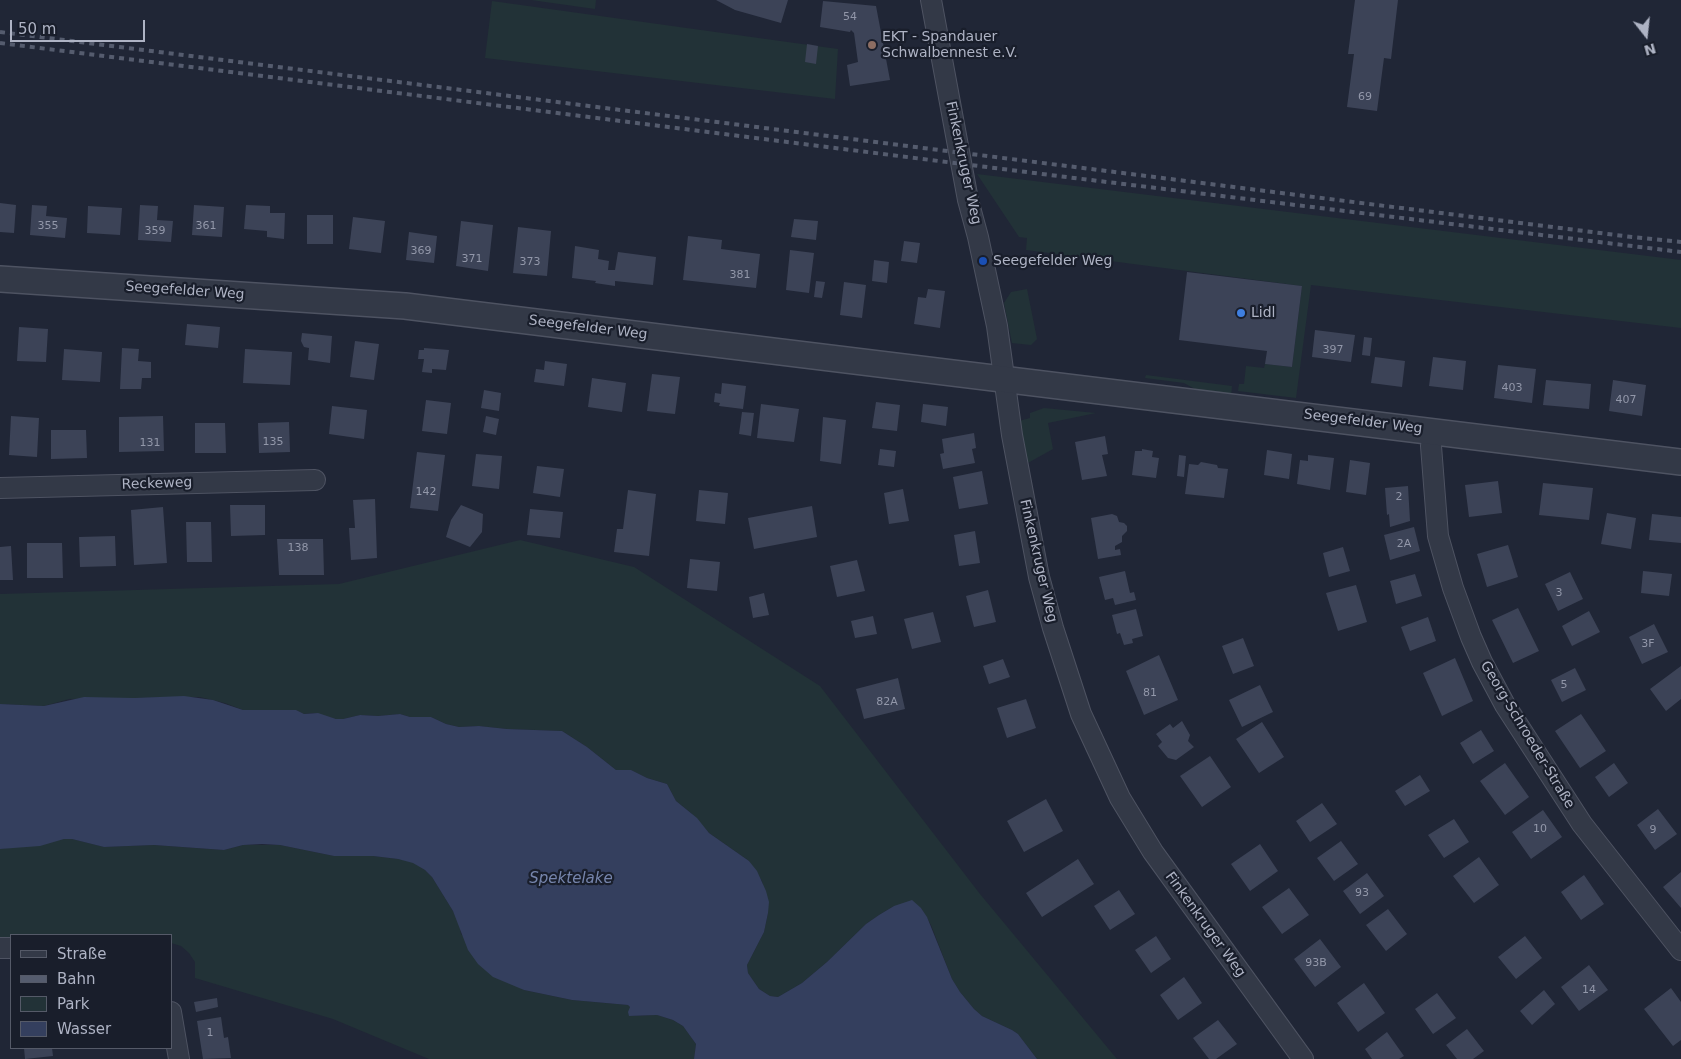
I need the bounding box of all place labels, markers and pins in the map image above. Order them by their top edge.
place label: EKT - Spandauer Schwalbennest e.V. [882,29,1018,62]
marker: EKT - Spandauer Schwalbennest e.V. [866,39,878,51]
place label: Seegefelder Weg [993,253,1112,269]
marker: Seegefelder Weg [977,255,989,267]
place label: Lidl [1251,305,1275,321]
marker: Lidl [1235,307,1247,319]

